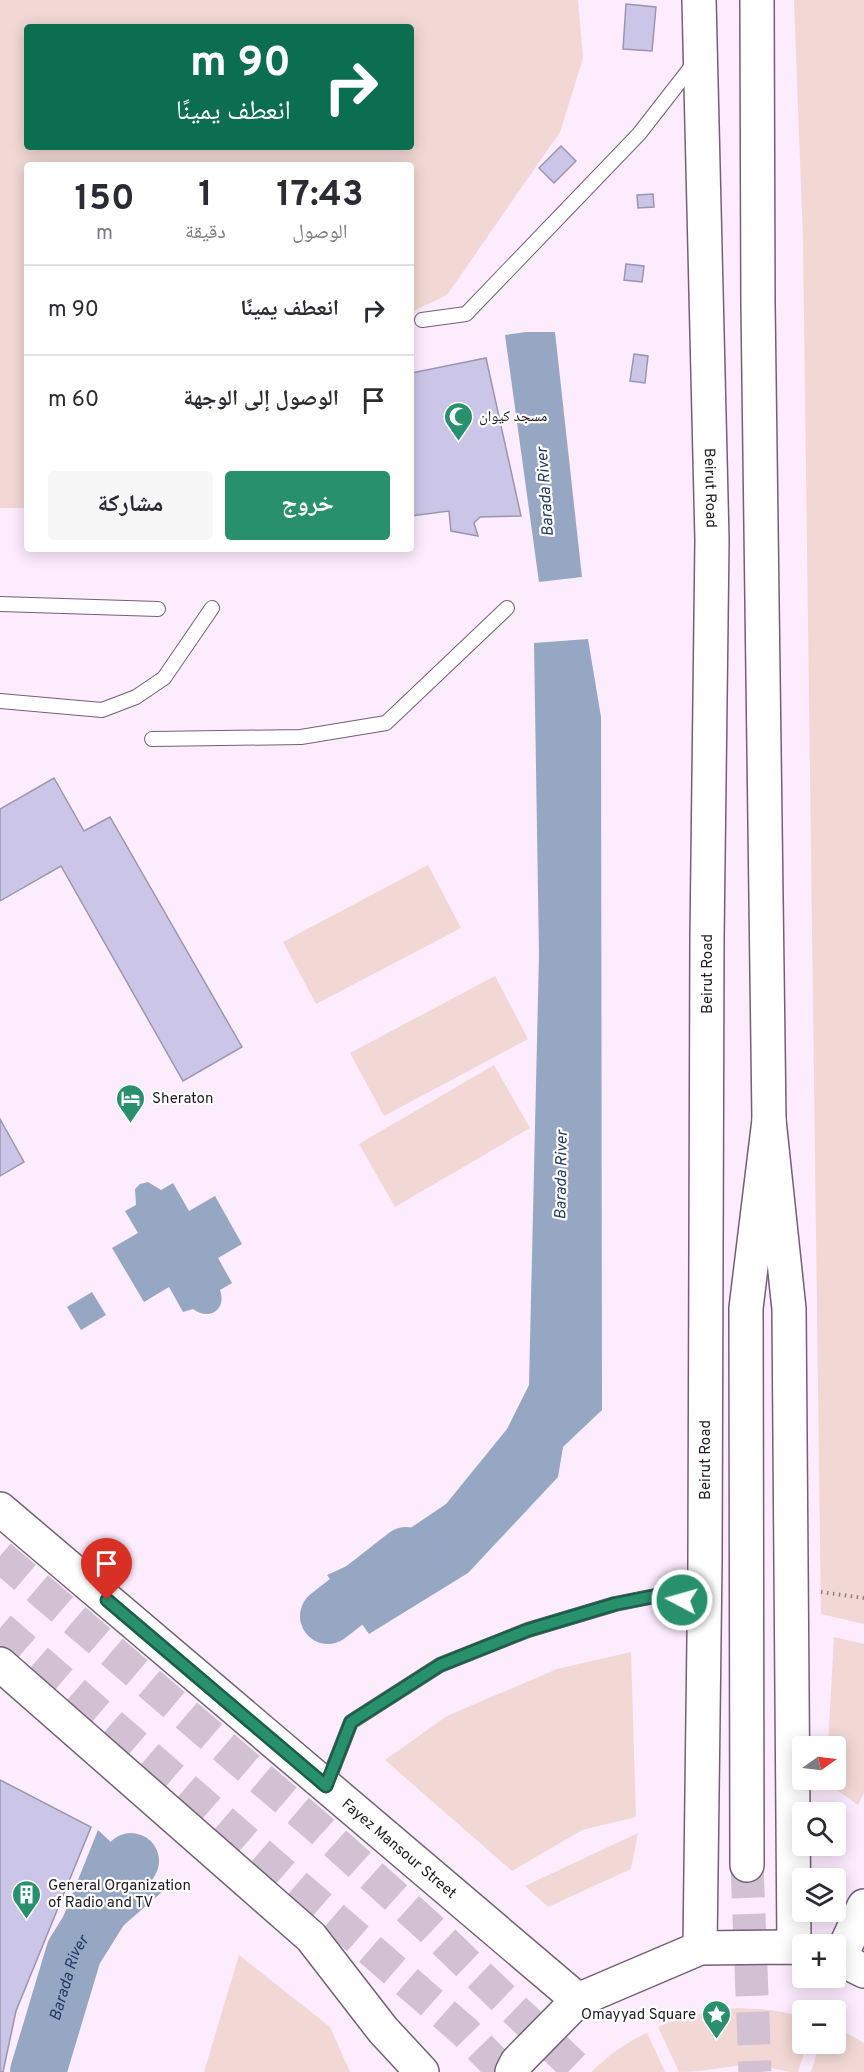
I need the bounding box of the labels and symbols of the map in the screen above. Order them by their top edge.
mosque icon: مسجد كيوان [442,400,474,442]
place label: مسجد كيوان [479,408,548,427]
water label: Barada River [533,445,559,537]
street label: Beirut Road [699,448,720,528]
street label: Beirut Road [699,934,718,1014]
hotel icon: Sheraton [115,1082,147,1124]
place label: Sheraton [152,1090,213,1109]
water label: Barada River [551,1128,573,1220]
street label: Beirut Road [697,1420,716,1500]
pin [81,1538,132,1600]
position arrow [650,1568,714,1632]
north arrow [792,1736,846,1790]
street label: Fayez Mansour Street [337,1795,460,1903]
place label: General Organization of Radio and TV [48,1877,191,1913]
building icon: General Organization of Radio and TV [11,1878,43,1920]
water label: Barada River [46,1930,95,2024]
place icon: Omayyad Square [701,1998,733,2040]
place label: Omayyad Square [581,2006,696,2025]

